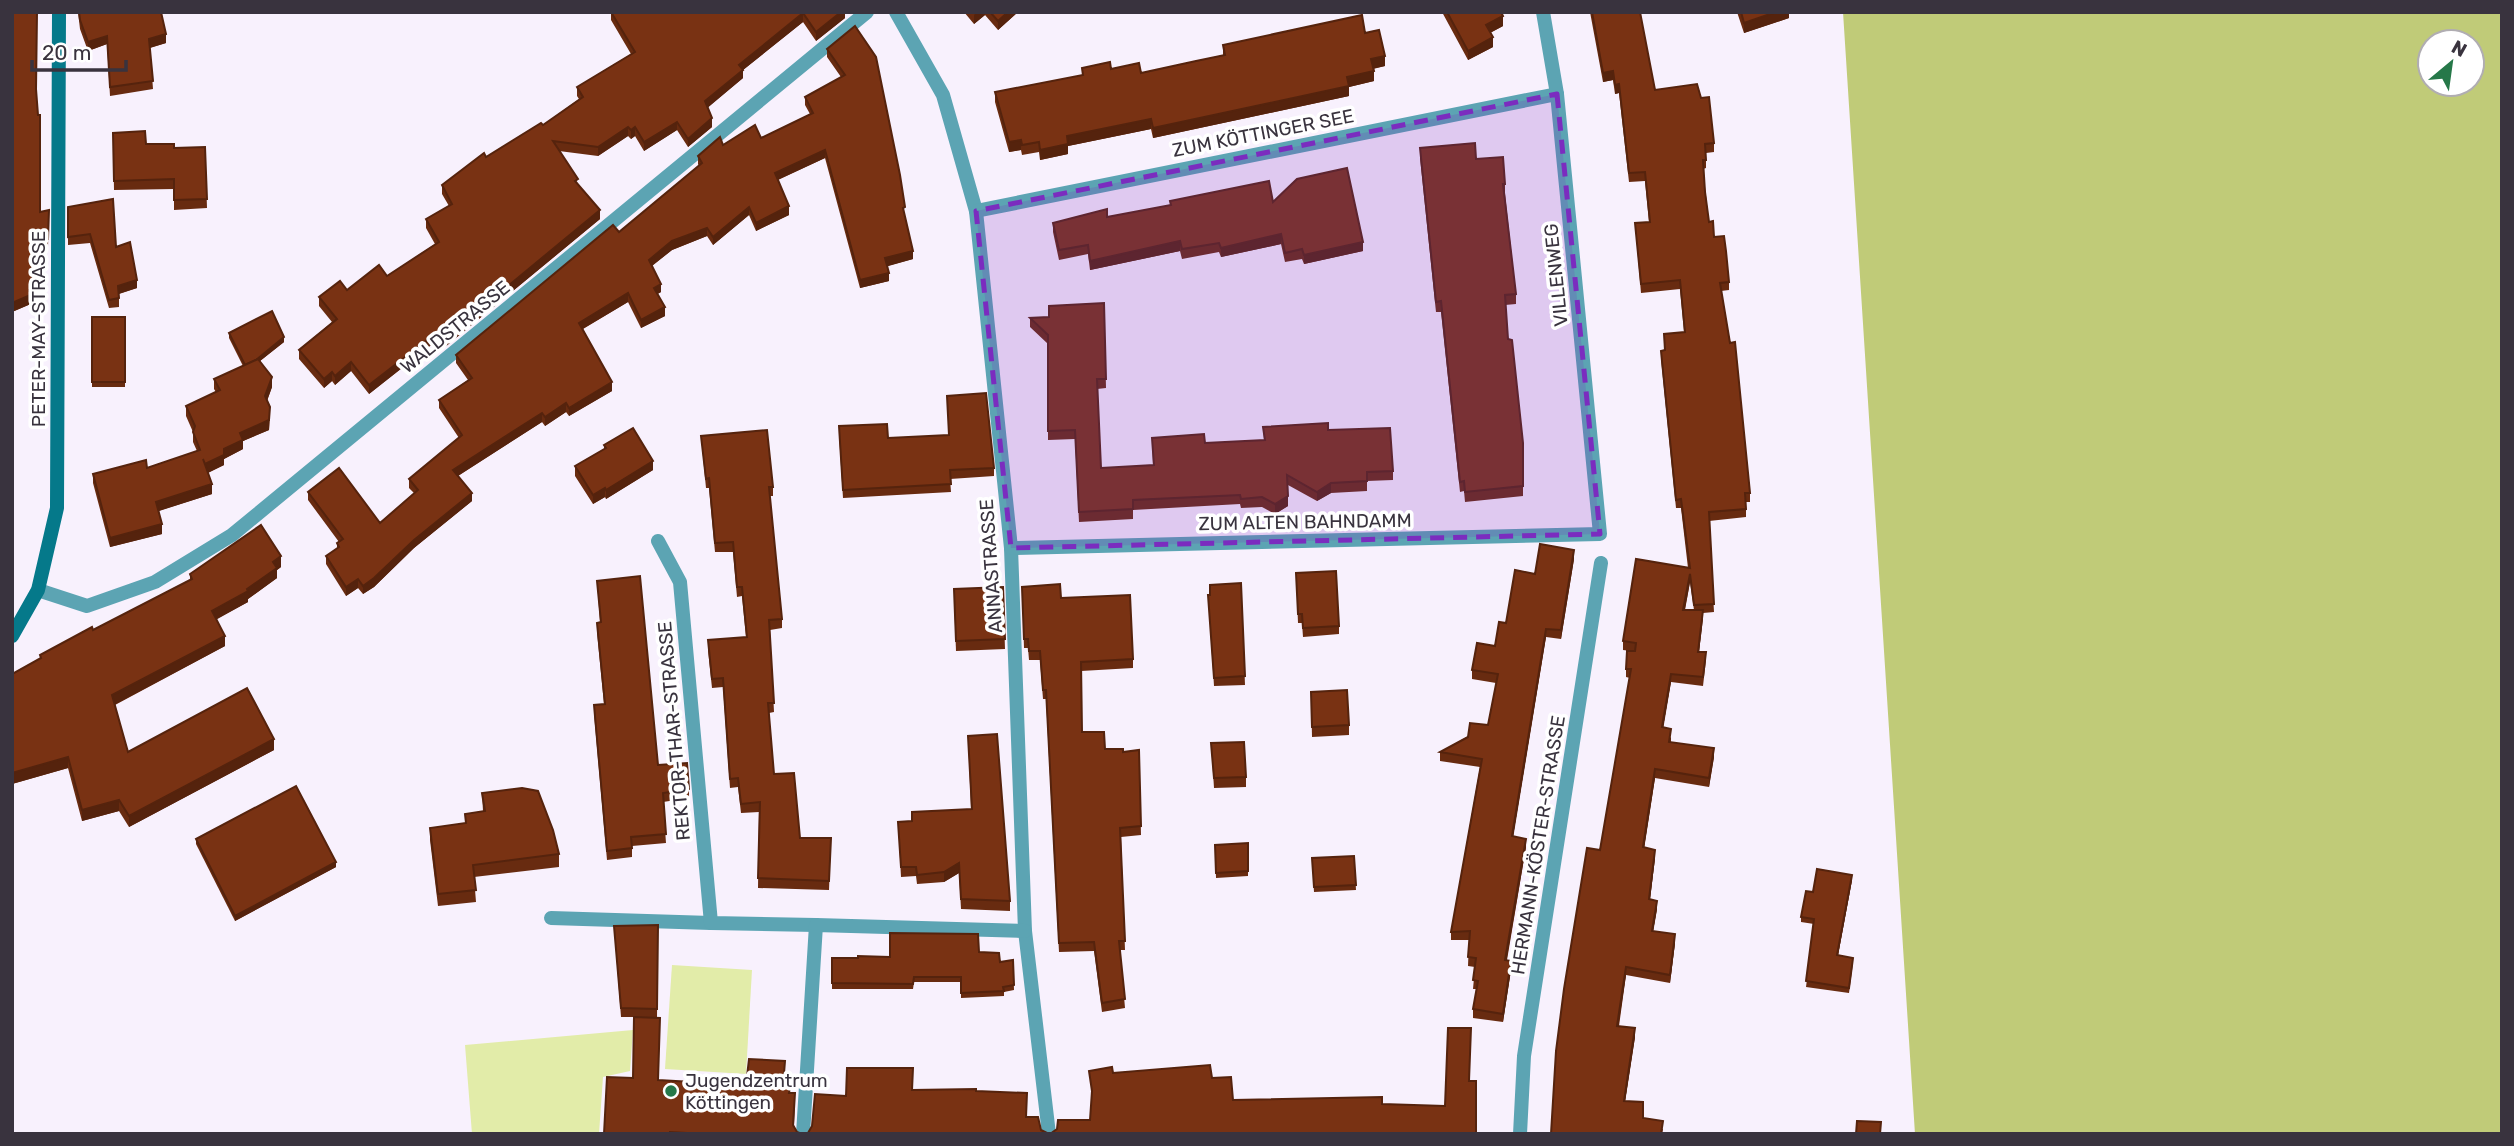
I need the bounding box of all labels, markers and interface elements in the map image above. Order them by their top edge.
scale bar [32,28,126,72]
north arrow [2416,28,2486,98]
text: N [2447,35,2471,62]
text: 20 m [42,40,91,65]
street label: ZUM KÖTTINGER SEE [1170,104,1356,162]
street label: VILLENWEG [1539,222,1573,328]
street label: PETER-MAY-STRASSE [27,231,50,427]
street label: WALDSTRASSE [396,276,514,378]
street label: ANNASTRASSE [975,498,1007,634]
street label: ZUM ALTEN BAHNDAMM [1198,509,1412,535]
street label: REKTOR-THAR-STRASSE [653,620,695,842]
street label: HERMANN-KÖSTER-STRASSE [1506,714,1570,976]
place label: Jugendzentrum Köttingen [685,1069,828,1114]
marker: Jugendzentrum Köttingen [663,1083,679,1099]

